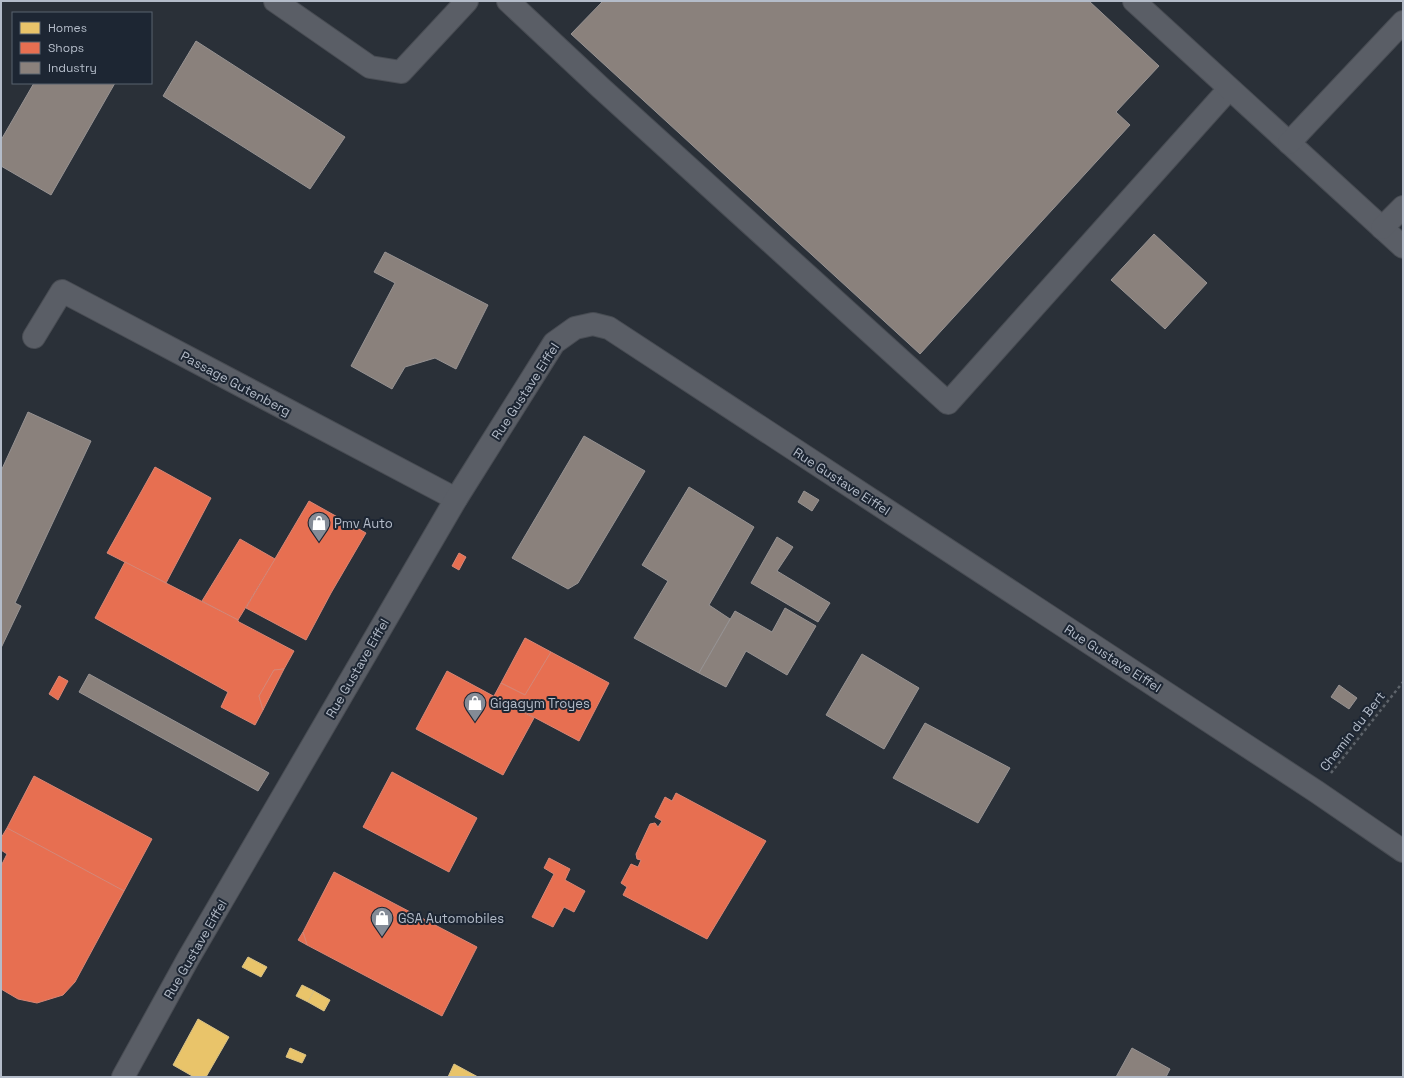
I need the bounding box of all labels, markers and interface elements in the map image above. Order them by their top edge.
legend [12,12,152,84]
text: Homes [48,20,87,36]
text: Shops [48,40,84,56]
text: Industry [48,60,97,76]
street label: Rue Gustave Eiffel [488,340,563,443]
street label: Passage Gutenberg [178,347,294,420]
street label: Rue Gustave Eiffel [790,444,893,519]
shop icon: Pmv Auto [306,510,332,543]
place label: Pmv Auto [334,515,393,532]
street label: Rue Gustave Eiffel [322,615,393,721]
street label: Rue Gustave Eiffel [1061,621,1164,696]
street label: Chemin du Bert [1316,688,1389,775]
shop icon: Gigagym Troyes [462,690,488,723]
place label: Gigagym Troyes [490,695,590,712]
street label: Rue Gustave Eiffel [160,896,231,1002]
shop icon: GSA Automobiles [369,905,395,938]
place label: GSA Automobiles [398,910,504,927]

